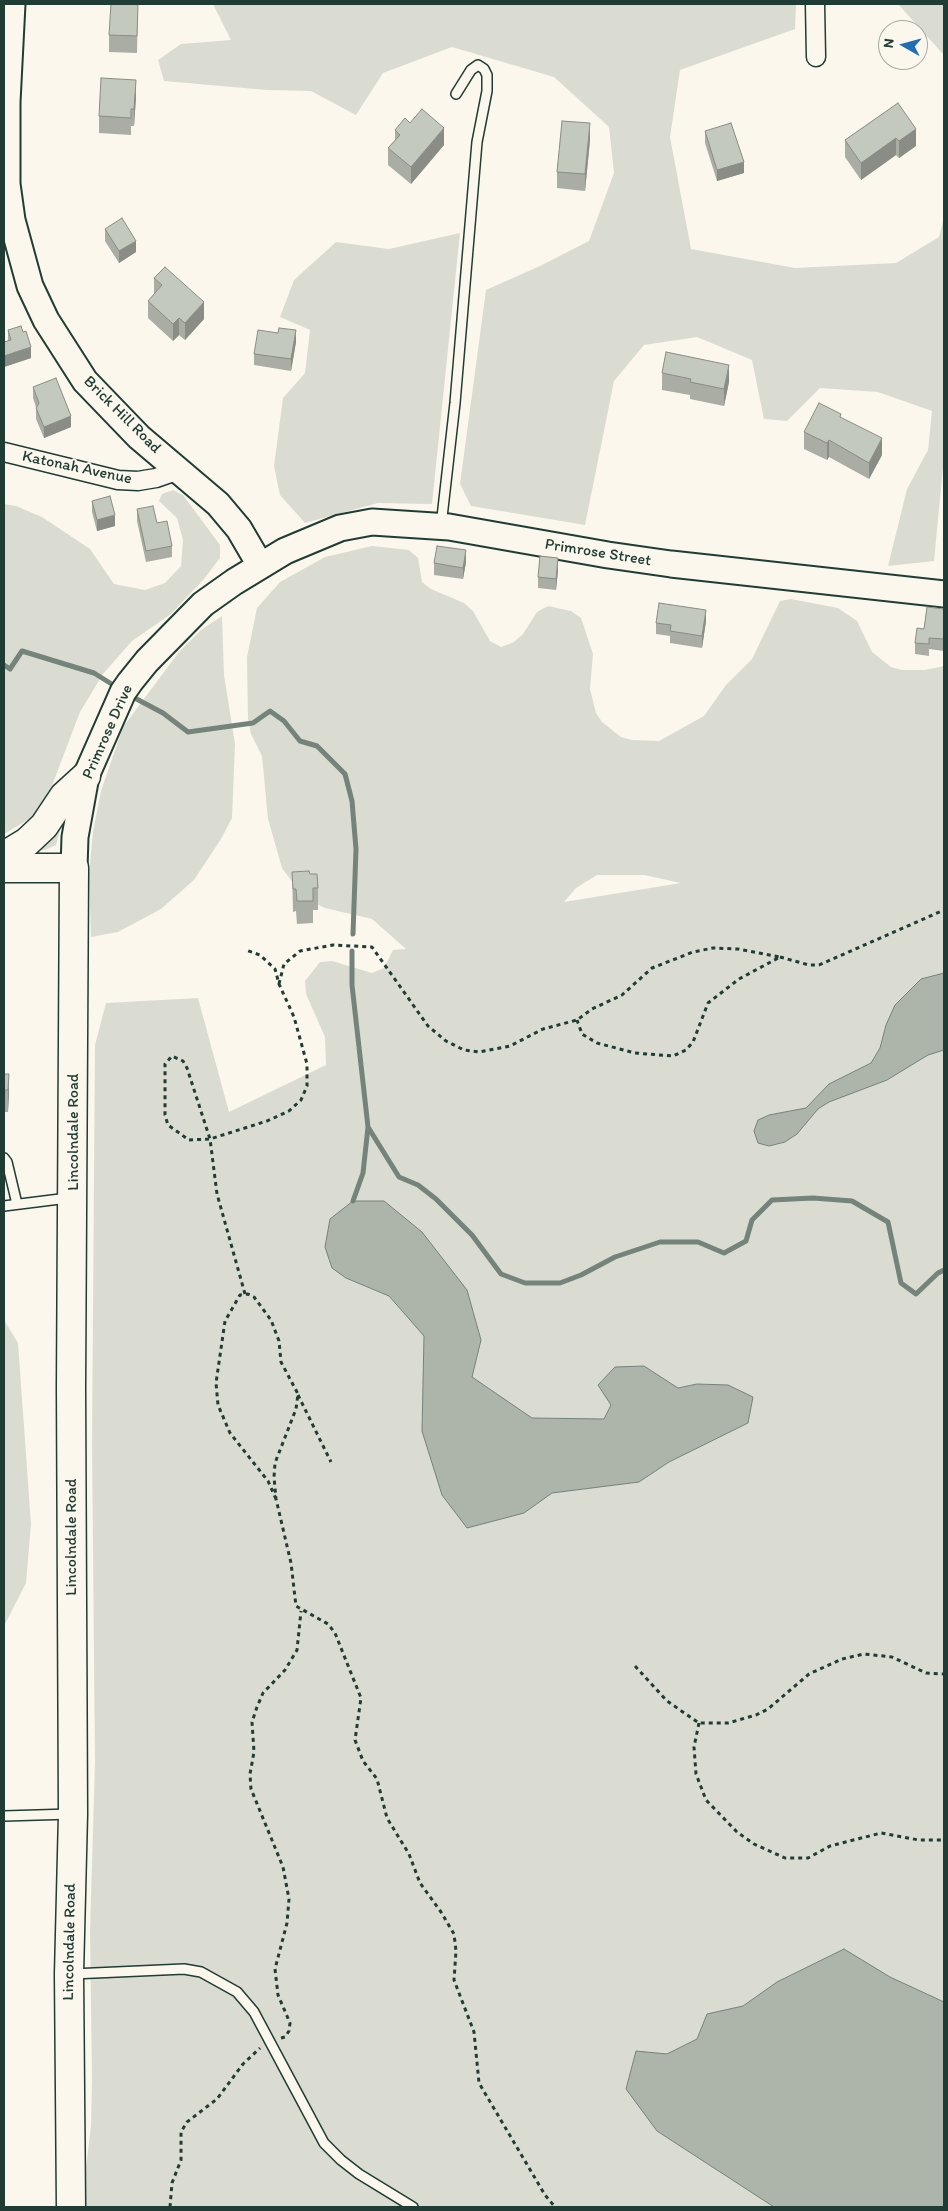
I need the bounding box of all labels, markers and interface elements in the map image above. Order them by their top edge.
north arrow [878,20,928,70]
text: N [880,38,898,49]
street label: Brick Hill Road [79,372,165,458]
street label: Katonah Avenue [20,447,134,489]
street label: Primrose Street [543,535,653,571]
street label: Primrose Drive [79,682,137,782]
street label: Lincolndale Road [64,1073,84,1191]
street label: Lincolndale Road [62,1478,82,1596]
street label: Lincolndale Road [59,1883,81,2001]

